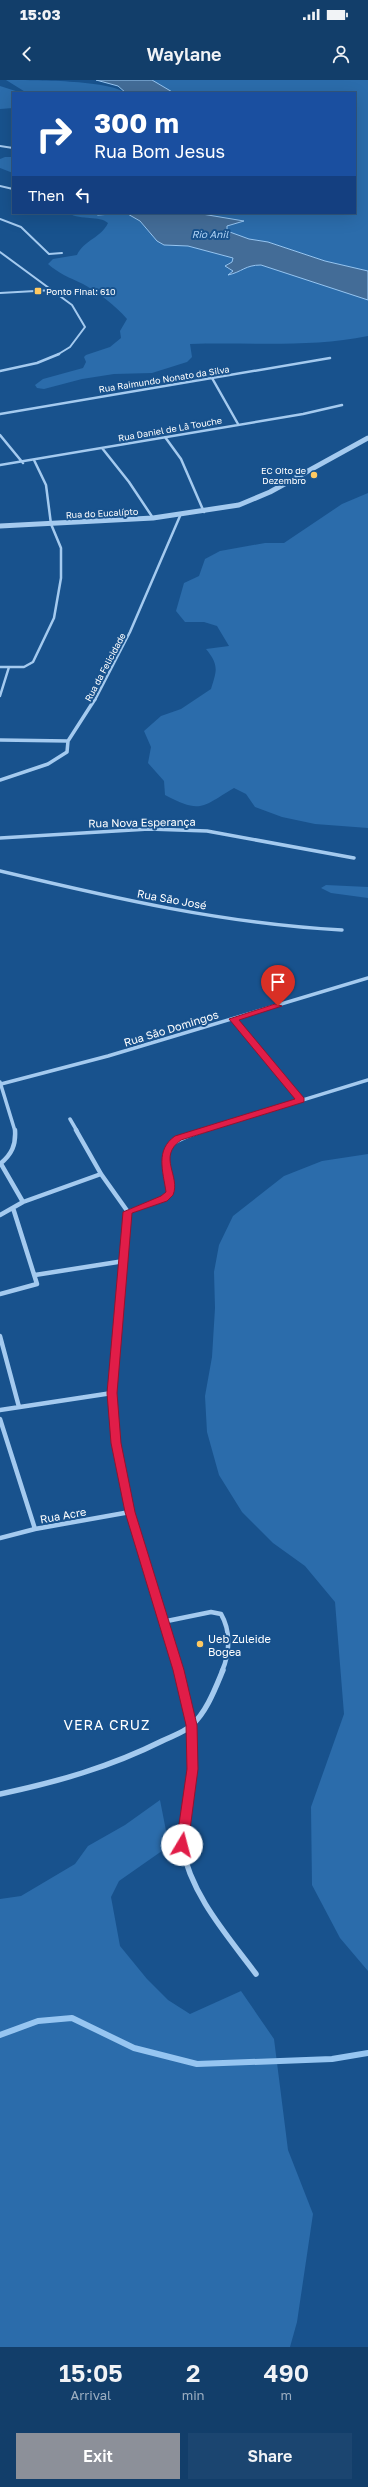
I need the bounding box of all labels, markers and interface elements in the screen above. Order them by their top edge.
text: 15:03 [20,5,61,23]
icon: back [16,43,38,65]
text: Waylane [146,43,222,65]
icon: person [330,43,352,65]
text: 300 m [94,106,179,139]
icon: right [28,108,80,160]
text: Rua Bom Jesus [94,140,225,162]
icon: left [72,184,94,206]
text: Then [28,186,64,204]
water label: Rio Anil [192,228,229,240]
marker: Ponto Final: 610 [33,286,43,296]
place label: Ponto Final: 610 [46,286,116,297]
street label: Rua Raimundo Nonato da Silva [98,363,230,395]
street label: Rua Daniel de Lã Touche [117,414,223,444]
place label: EC Oito de Dezembro [261,465,306,486]
marker: EC Oito de Dezembro [309,470,319,480]
street label: Rua do Eucalípto [65,506,139,520]
street label: Rua da Felicidade [82,631,128,703]
street label: Rua Nova Esperança [88,815,196,829]
street label: Rua São José [136,886,208,912]
pin [261,965,295,1006]
icon: arrive [267,971,289,993]
street label: Rua São Domingos [122,1007,220,1049]
street label: Rua Acre [39,1505,87,1525]
place label: Ueb Zuleide Bogea [208,1632,271,1658]
marker: Ueb Zuleide Bogea [195,1639,205,1649]
district label: VERA CRUZ [64,1716,150,1733]
position arrow [161,1824,203,1866]
text: 15:05 [59,2358,123,2387]
text: 2 [186,2358,200,2387]
text: 490 [264,2358,309,2387]
text: Arrival [70,2387,111,2403]
text: min [182,2387,205,2403]
text: m [281,2387,292,2403]
button: Exit [16,2433,180,2479]
button: Share [188,2433,352,2479]

